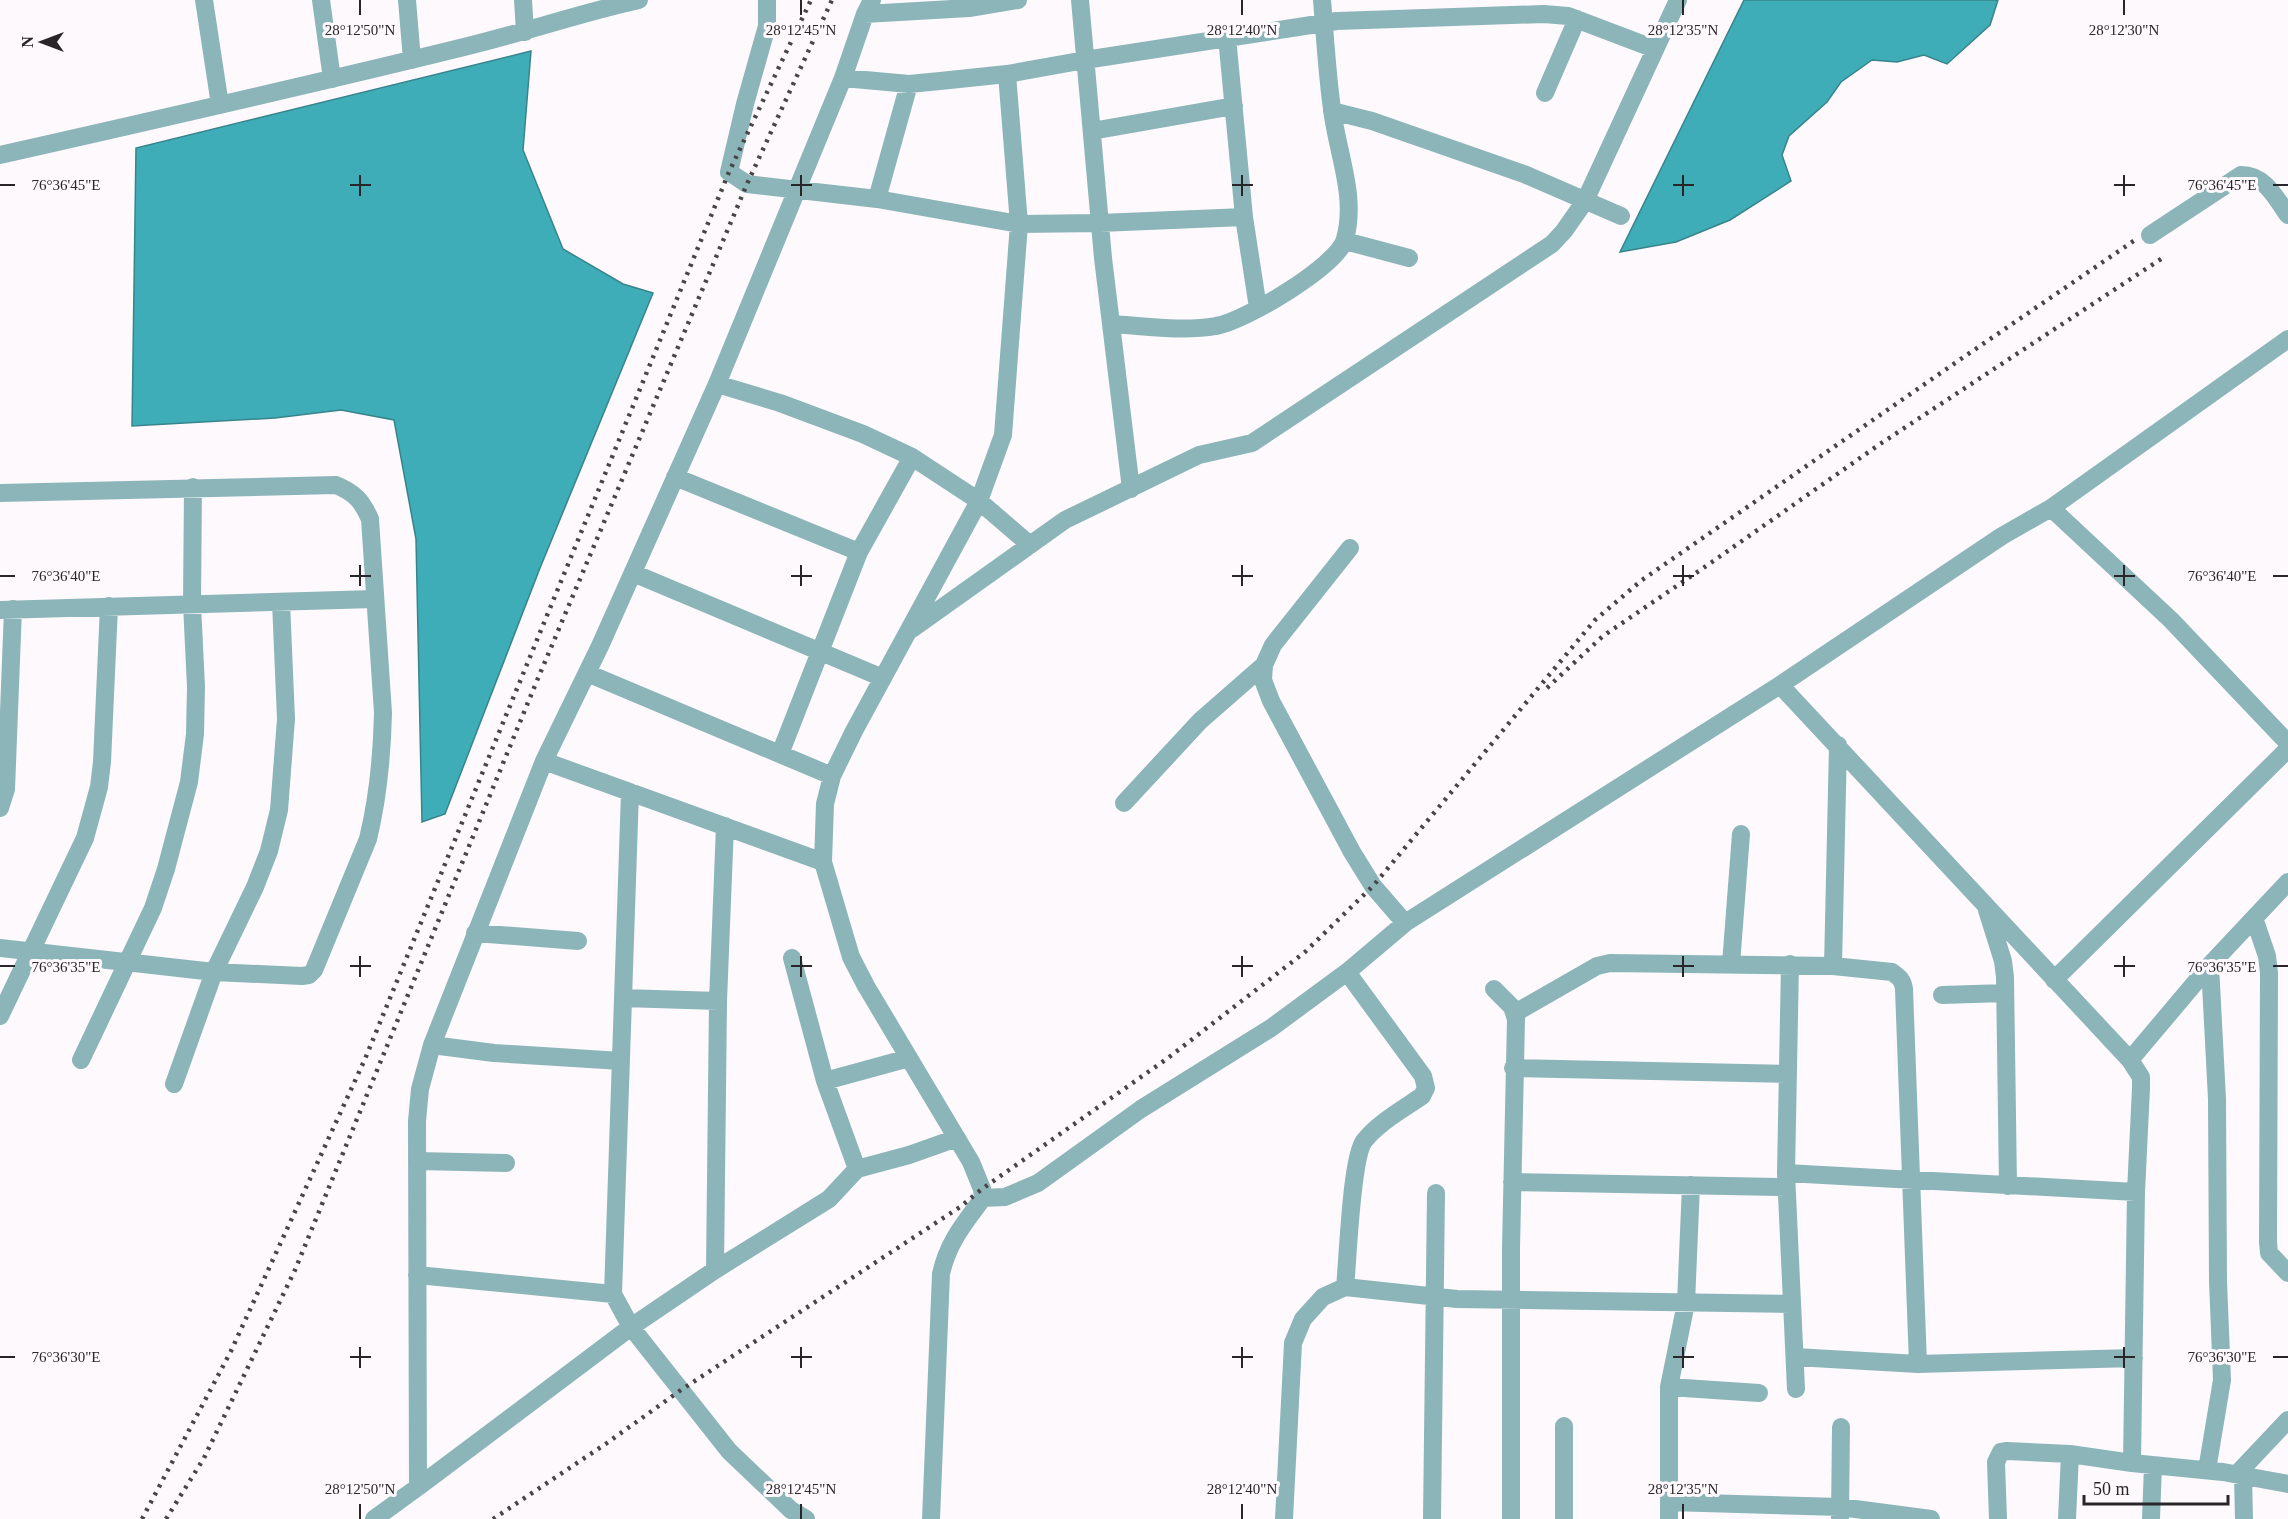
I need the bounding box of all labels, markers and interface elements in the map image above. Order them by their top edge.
north arrow [12,12,72,72]
text: 28°12'50"N [325,22,395,38]
text: 28°12'45"N [766,22,836,38]
text: 28°12'40"N [1207,22,1277,38]
text: 28°12'35"N [1648,22,1718,38]
text: 28°12'30"N [2089,22,2159,38]
text: N [19,36,36,48]
text: 76°36'45"E [32,177,101,193]
text: 76°36'45"E [2188,177,2257,193]
text: 76°36'40"E [32,568,101,584]
text: 76°36'40"E [2188,568,2257,584]
text: 76°36'35"E [32,959,101,975]
text: 76°36'35"E [2188,959,2257,975]
text: 76°36'30"E [32,1349,101,1365]
text: 76°36'30"E [2188,1349,2257,1365]
scale bar [2084,1468,2228,1506]
text: 50 m [2093,1479,2130,1499]
text: 28°12'50"N [325,1481,395,1497]
text: 28°12'45"N [766,1481,836,1497]
text: 28°12'40"N [1207,1481,1277,1497]
text: 28°12'35"N [1648,1481,1718,1497]

